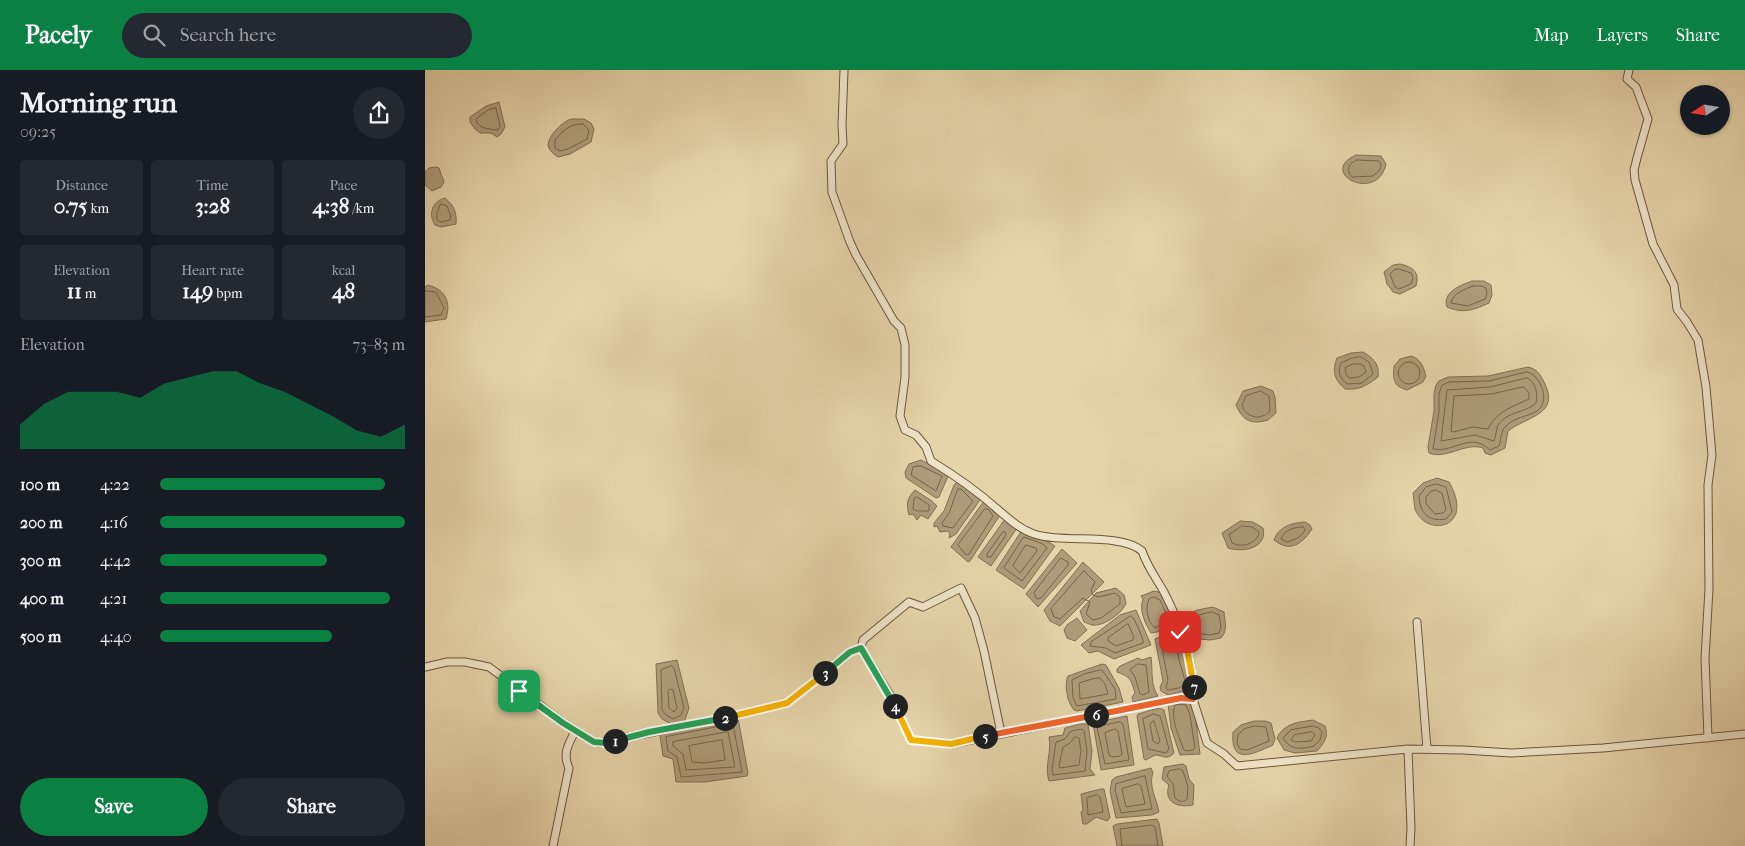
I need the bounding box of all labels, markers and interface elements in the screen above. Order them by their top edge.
search box [122,13,472,58]
text: Pacely [25,21,92,49]
icon: search [140,21,168,49]
text: Search here [180,24,276,46]
text: Map [1534,25,1568,46]
text: Layers [1596,25,1648,46]
text: Share [1676,25,1720,46]
north arrow [1680,85,1730,135]
map controls [1680,85,1730,135]
text: Morning run [20,86,177,119]
button: share [353,87,405,139]
text: 09:25 [20,122,56,141]
text: Distance [55,177,108,194]
text: Time [197,177,228,194]
text: Pace [330,177,357,194]
text: 0.75 [54,194,87,218]
text: 3:28 [195,194,230,218]
text: 4:38 [313,194,349,218]
text: km [87,200,109,217]
text: /km [349,200,374,217]
text: Elevation [53,262,110,279]
text: Heart rate [181,262,244,279]
text: kcal [332,262,355,279]
text: 11 [67,279,82,303]
text: 149 [182,279,213,303]
text: 48 [332,279,355,303]
text: m [82,285,96,302]
text: bpm [213,285,243,302]
text: Elevation [20,335,85,354]
text: 73–83 m [352,335,405,354]
text: 100 m [20,475,60,494]
text: 4:22 [100,475,130,494]
text: 200 m [20,513,63,532]
text: 4:16 [100,513,128,532]
text: 300 m [20,551,61,570]
text: 4:42 [100,551,131,570]
text: 400 m [20,589,64,608]
text: 4:21 [100,589,127,608]
pin [1159,611,1201,653]
icon: check [1166,618,1194,646]
text: 500 m [20,627,61,646]
text: 4:40 [100,627,132,646]
pin: 3 [813,660,837,686]
text: 3 [823,665,828,682]
pin [498,670,540,712]
pin: 7 [1181,674,1207,700]
icon: arrive [505,677,533,705]
text: 7 [1191,679,1198,696]
pin: 4 [883,694,907,718]
text: 4 [891,698,900,715]
pin: 6 [1083,702,1109,728]
pin: 2 [713,706,737,730]
text: 6 [1093,707,1100,724]
text: 2 [722,710,729,727]
pin: 5 [973,724,997,748]
pin: 1 [603,728,627,754]
text: 5 [982,728,989,745]
text: 1 [613,733,618,750]
button: Save [20,778,208,836]
button: Share [218,778,405,836]

